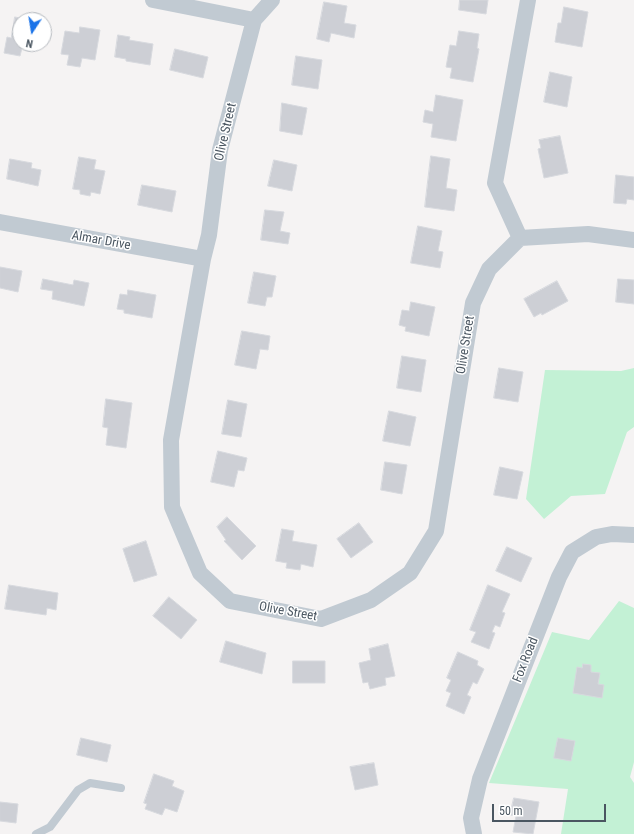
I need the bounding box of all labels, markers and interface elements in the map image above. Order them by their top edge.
north arrow [12,12,52,52]
text: N [25,36,34,50]
street label: Olive Street [212,102,240,162]
street label: Almar Drive [70,228,132,254]
street label: Olive Street [454,315,478,375]
street label: Olive Street [258,599,318,625]
street label: Fox Road [510,635,542,685]
scale bar [494,796,608,822]
text: 50 m [499,804,523,818]

